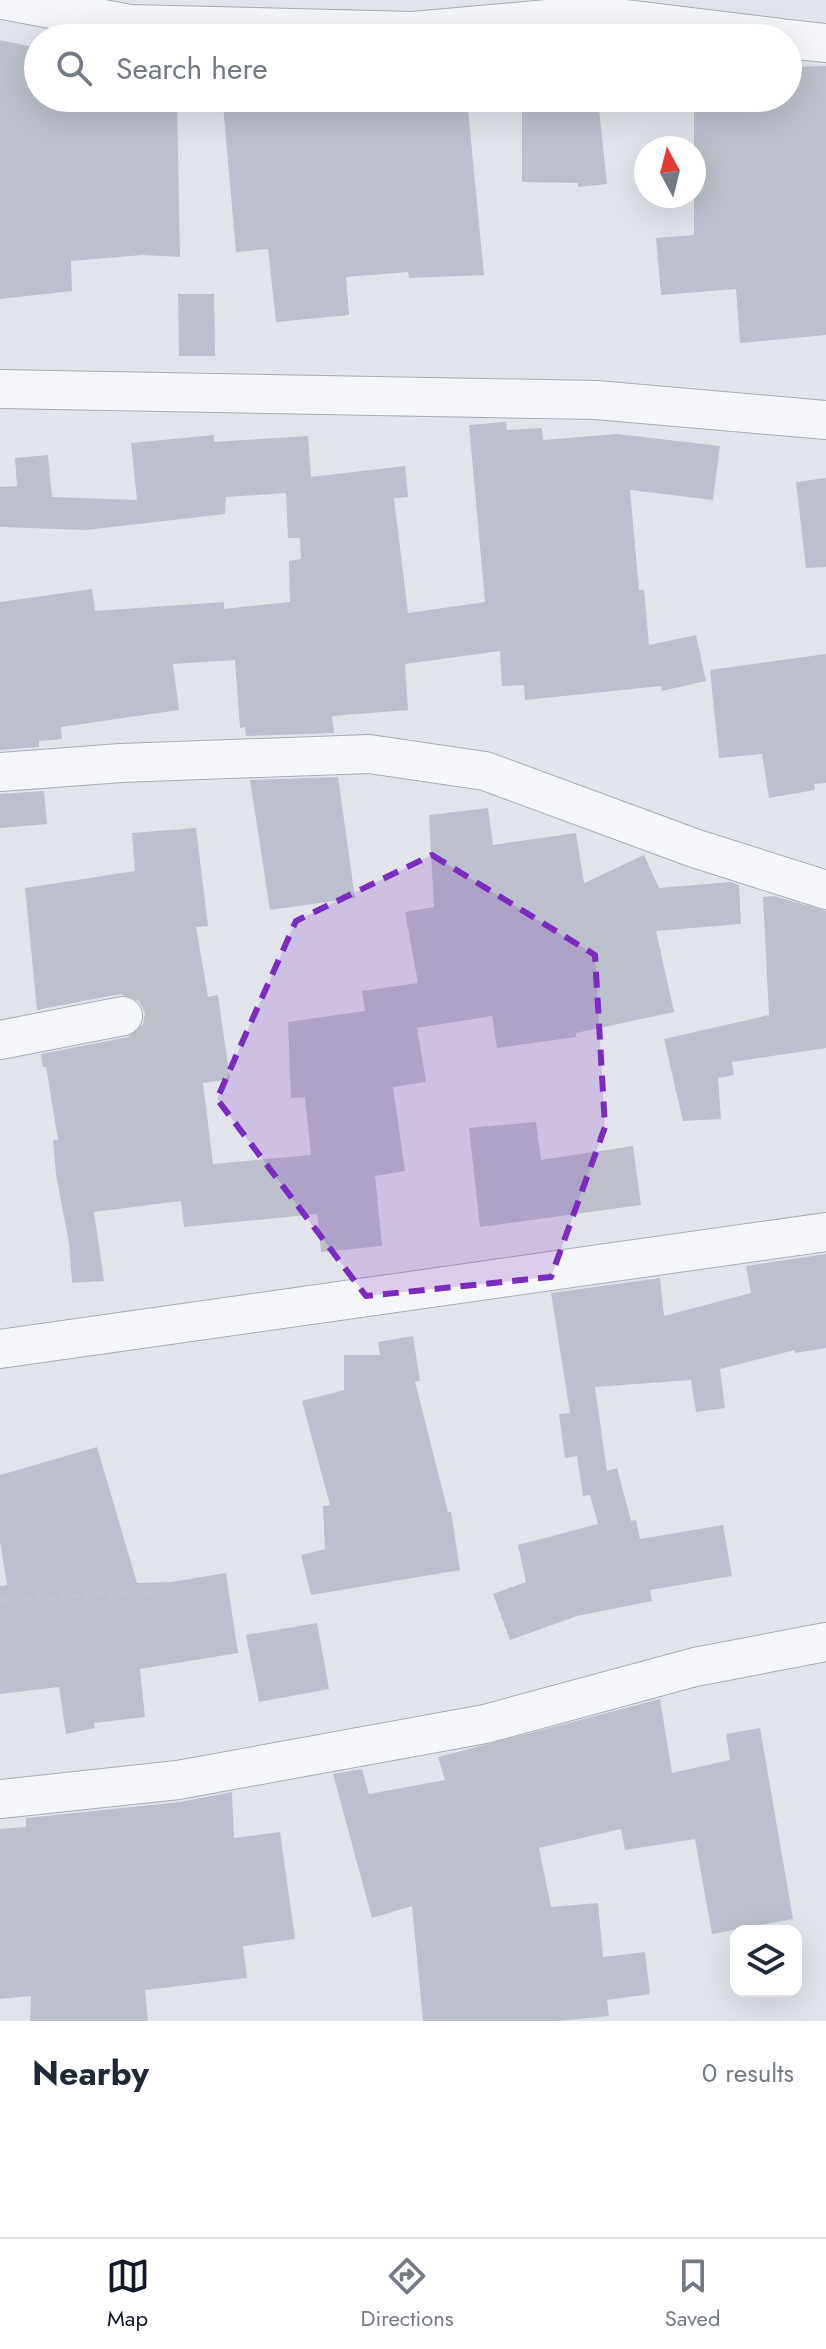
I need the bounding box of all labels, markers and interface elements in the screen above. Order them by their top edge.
search box [24,24,802,112]
icon: search [52,46,96,90]
text: Search here [116,47,268,90]
north arrow [634,136,706,208]
map controls [730,1925,802,1997]
button: layers [730,1925,802,1997]
text: Nearby [32,2049,149,2098]
text: 0 results [702,2054,794,2092]
tab: Map [106,2254,150,2334]
tab: Directions [361,2254,454,2334]
tab: Saved [665,2254,720,2334]

